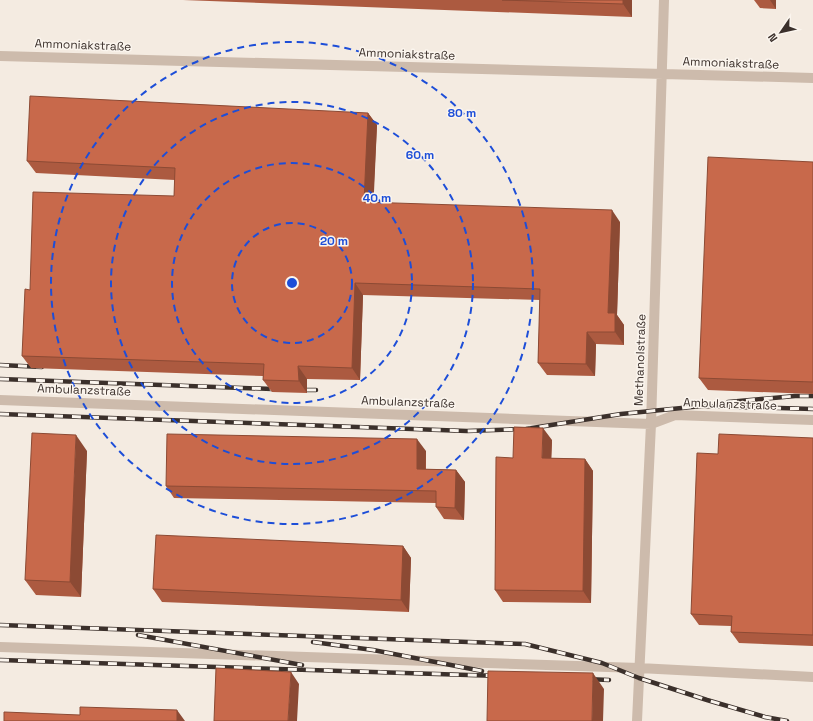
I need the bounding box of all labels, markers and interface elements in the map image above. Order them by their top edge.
north arrow [761,12,801,52]
text: N [765,31,781,45]
street label: Ammoniakstraße [34,35,132,55]
street label: Ammoniakstraße [358,44,456,64]
street label: Ammoniakstraße [682,53,780,73]
text: 80 m [448,105,476,121]
text: 60 m [406,147,434,163]
text: 40 m [363,190,391,206]
text: 20 m [320,233,348,249]
centre of rings [285,276,299,290]
street label: Methanolstraße [630,314,650,406]
street label: Ambulanzstraße [37,380,131,400]
street label: Ambulanzstraße [361,392,455,412]
street label: Ambulanzstraße [683,394,777,414]

